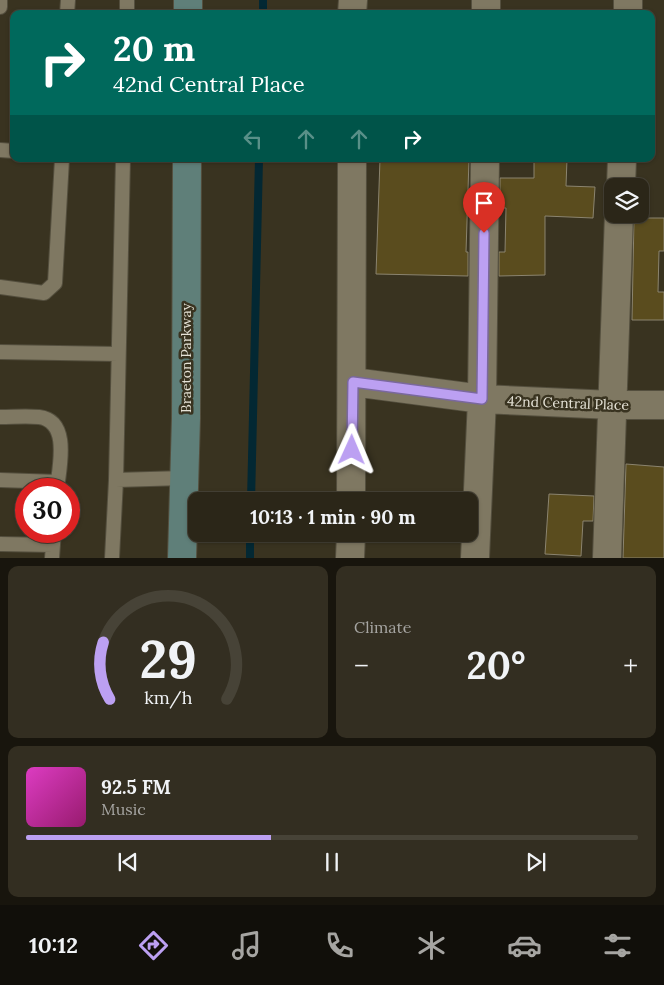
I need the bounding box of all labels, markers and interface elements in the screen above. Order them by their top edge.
text: 20 m [113,26,195,71]
icon: right [30,30,95,95]
text: 42nd Central Place [113,70,305,98]
icon: left [239,125,267,153]
icon: ahead [292,125,320,153]
icon: ahead [345,125,373,153]
icon: right [398,125,426,153]
map controls [604,178,649,223]
button: layers [604,178,649,223]
pin [463,182,505,233]
icon: arrive [470,189,498,217]
street label: Braeton Parkway [177,303,195,413]
street label: 42nd Central Place [507,392,630,414]
position arrow [325,423,377,475]
speed limit sign: 30 [15,478,80,543]
text: 10:13 · 1 min · 90 m [250,505,416,529]
text: Climate [354,617,411,637]
text: 29 [139,626,197,692]
text: 20° [467,641,525,689]
text: − [354,648,369,684]
text: + [623,648,638,684]
text: km/h [144,686,192,709]
text: 92.5 FM [101,775,171,799]
text: Music [101,799,146,819]
icon: previous [114,848,142,876]
icon: pause [318,848,346,876]
icon: next [522,848,550,876]
icon: directions [136,928,171,963]
icon: music [229,928,264,963]
icon: phone [322,928,357,963]
icon: climate [414,928,449,963]
icon: car [507,928,542,963]
icon: filters [600,928,635,963]
text: 10:12 [29,931,78,959]

